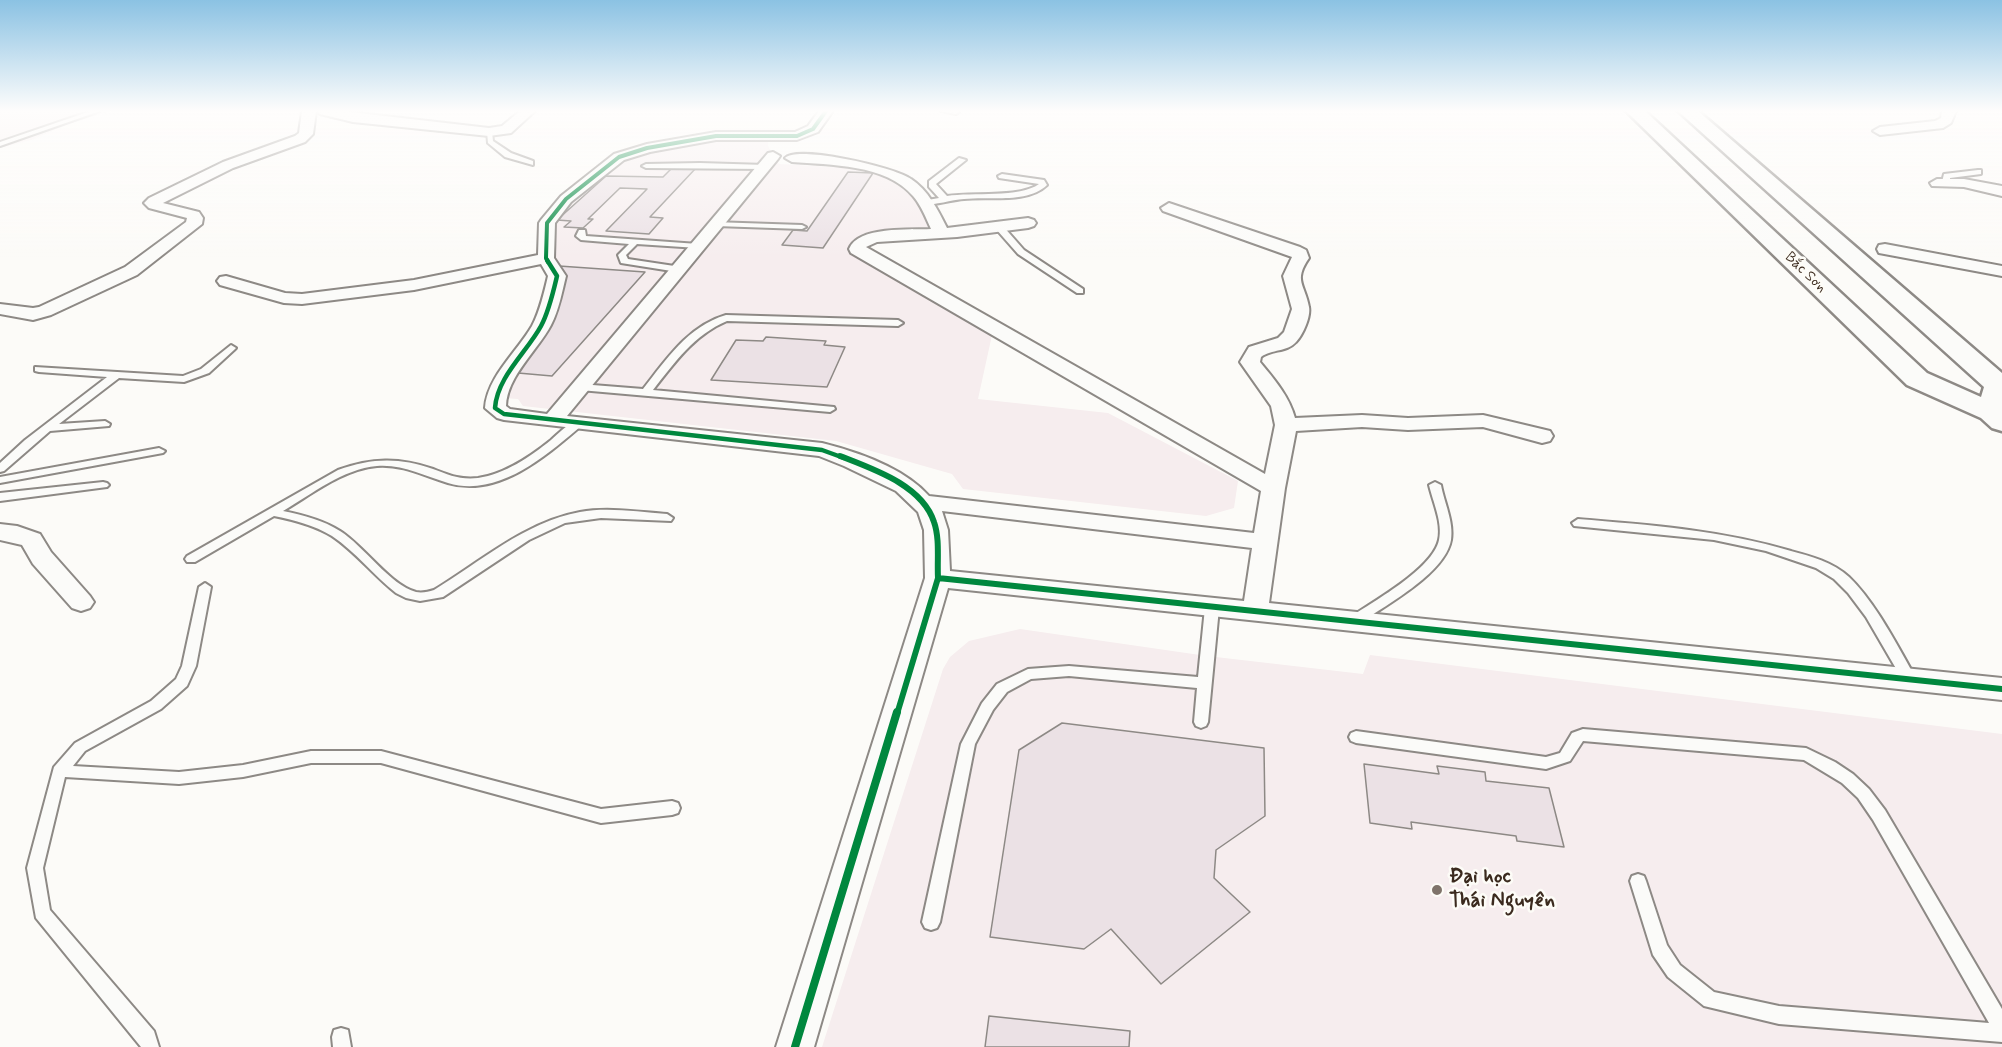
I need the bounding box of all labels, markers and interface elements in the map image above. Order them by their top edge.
street label: Bắc Sơn [1780,249,1830,297]
place label: Đại học Thái Nguyên [1449,865,1555,915]
marker: Đại học Thái Nguyên [1430,883,1444,897]

